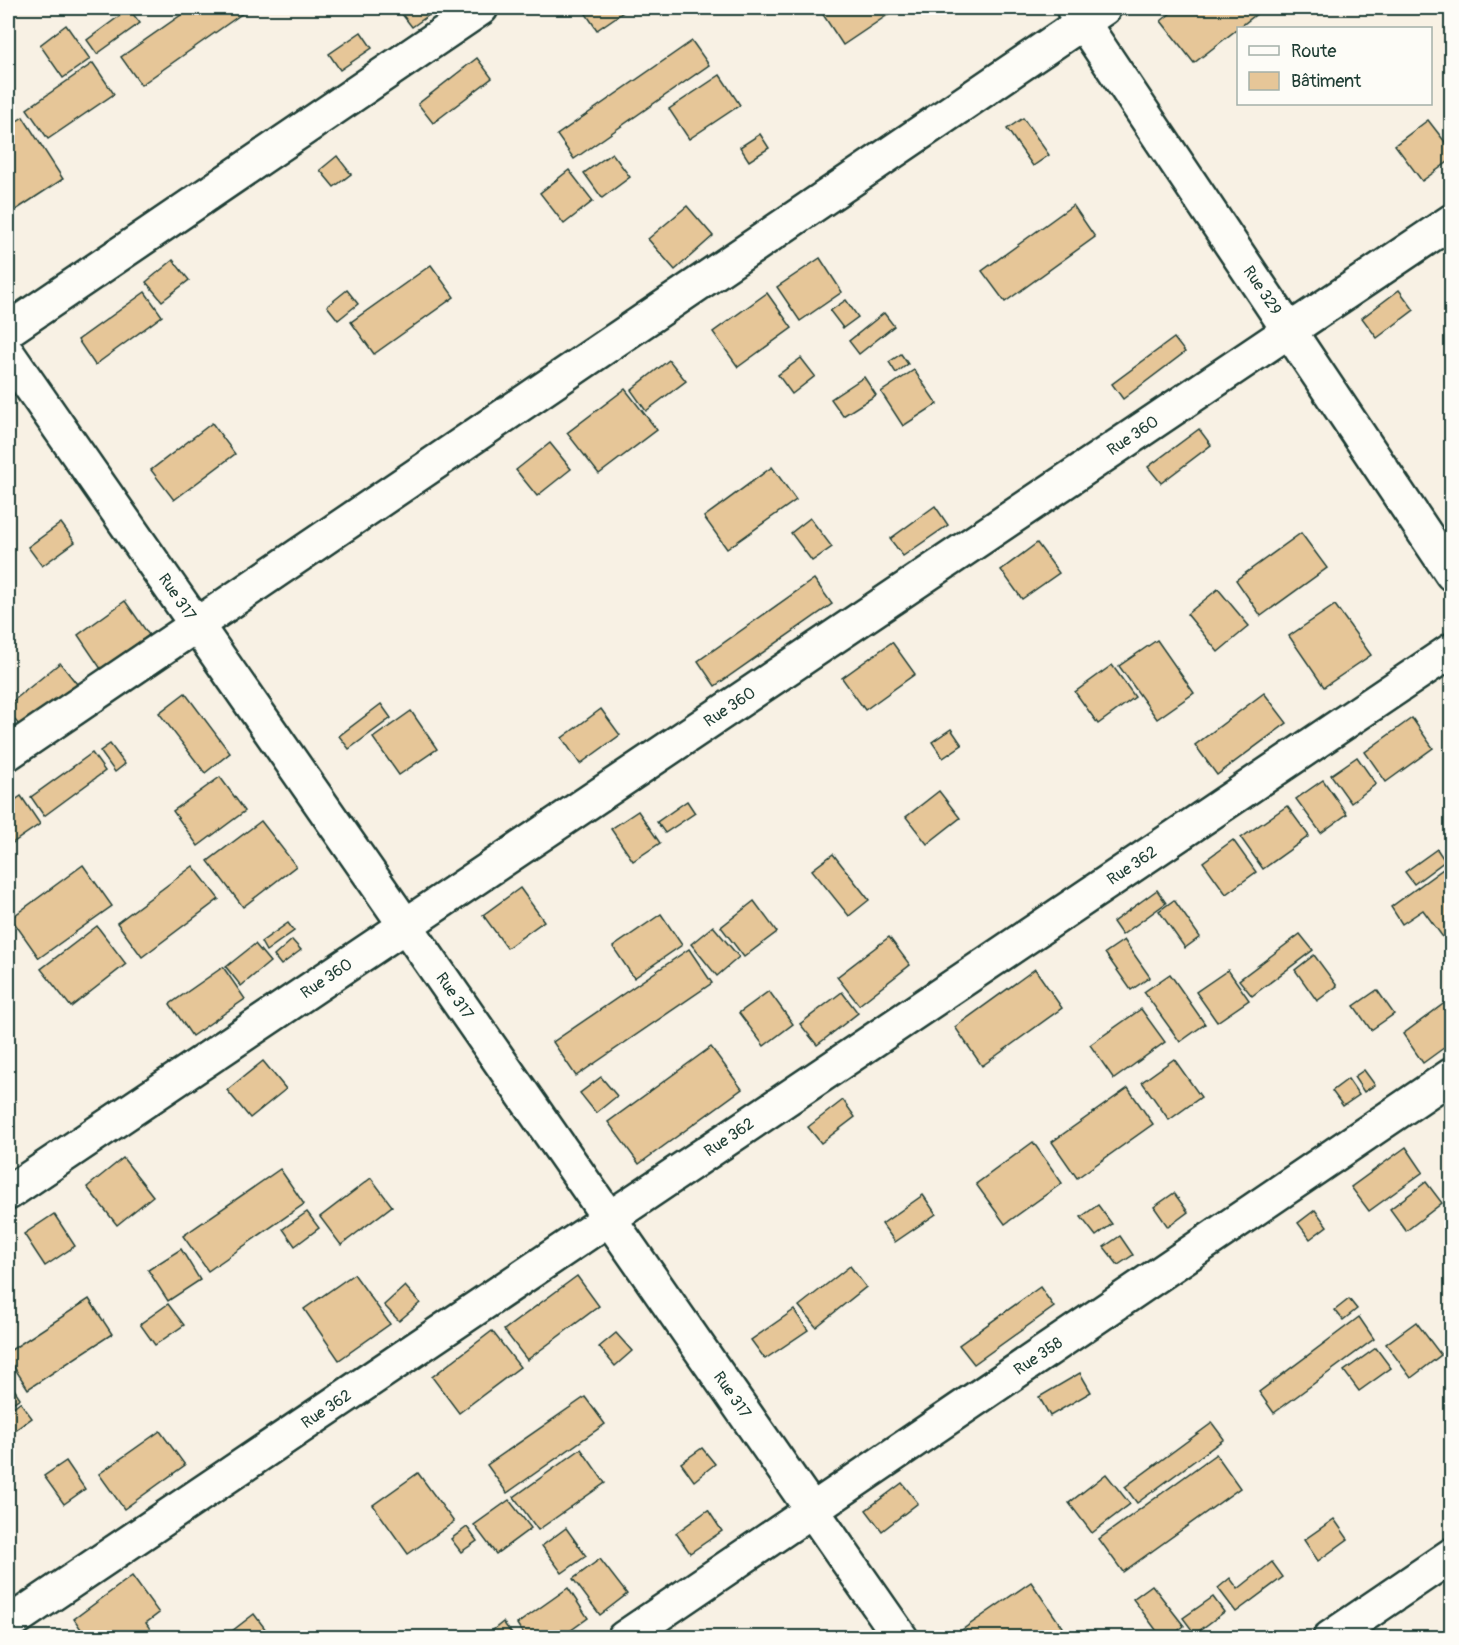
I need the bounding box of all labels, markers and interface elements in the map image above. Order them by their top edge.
legend [1237,27,1432,105]
text: Route [1291,40,1336,63]
text: Bâtiment [1291,70,1362,93]
street label: Rue 329 [1239,262,1286,319]
street label: Rue 360 [1103,411,1163,460]
street label: Rue 317 [154,570,200,625]
street label: Rue 360 [700,683,759,732]
street label: Rue 362 [1103,842,1161,890]
street label: Rue 360 [297,954,356,1003]
street label: Rue 317 [431,969,478,1024]
street label: Rue 362 [700,1114,758,1161]
street label: Rue 358 [1010,1333,1066,1380]
street label: Rue 317 [709,1368,755,1423]
street label: Rue 362 [298,1385,355,1433]

